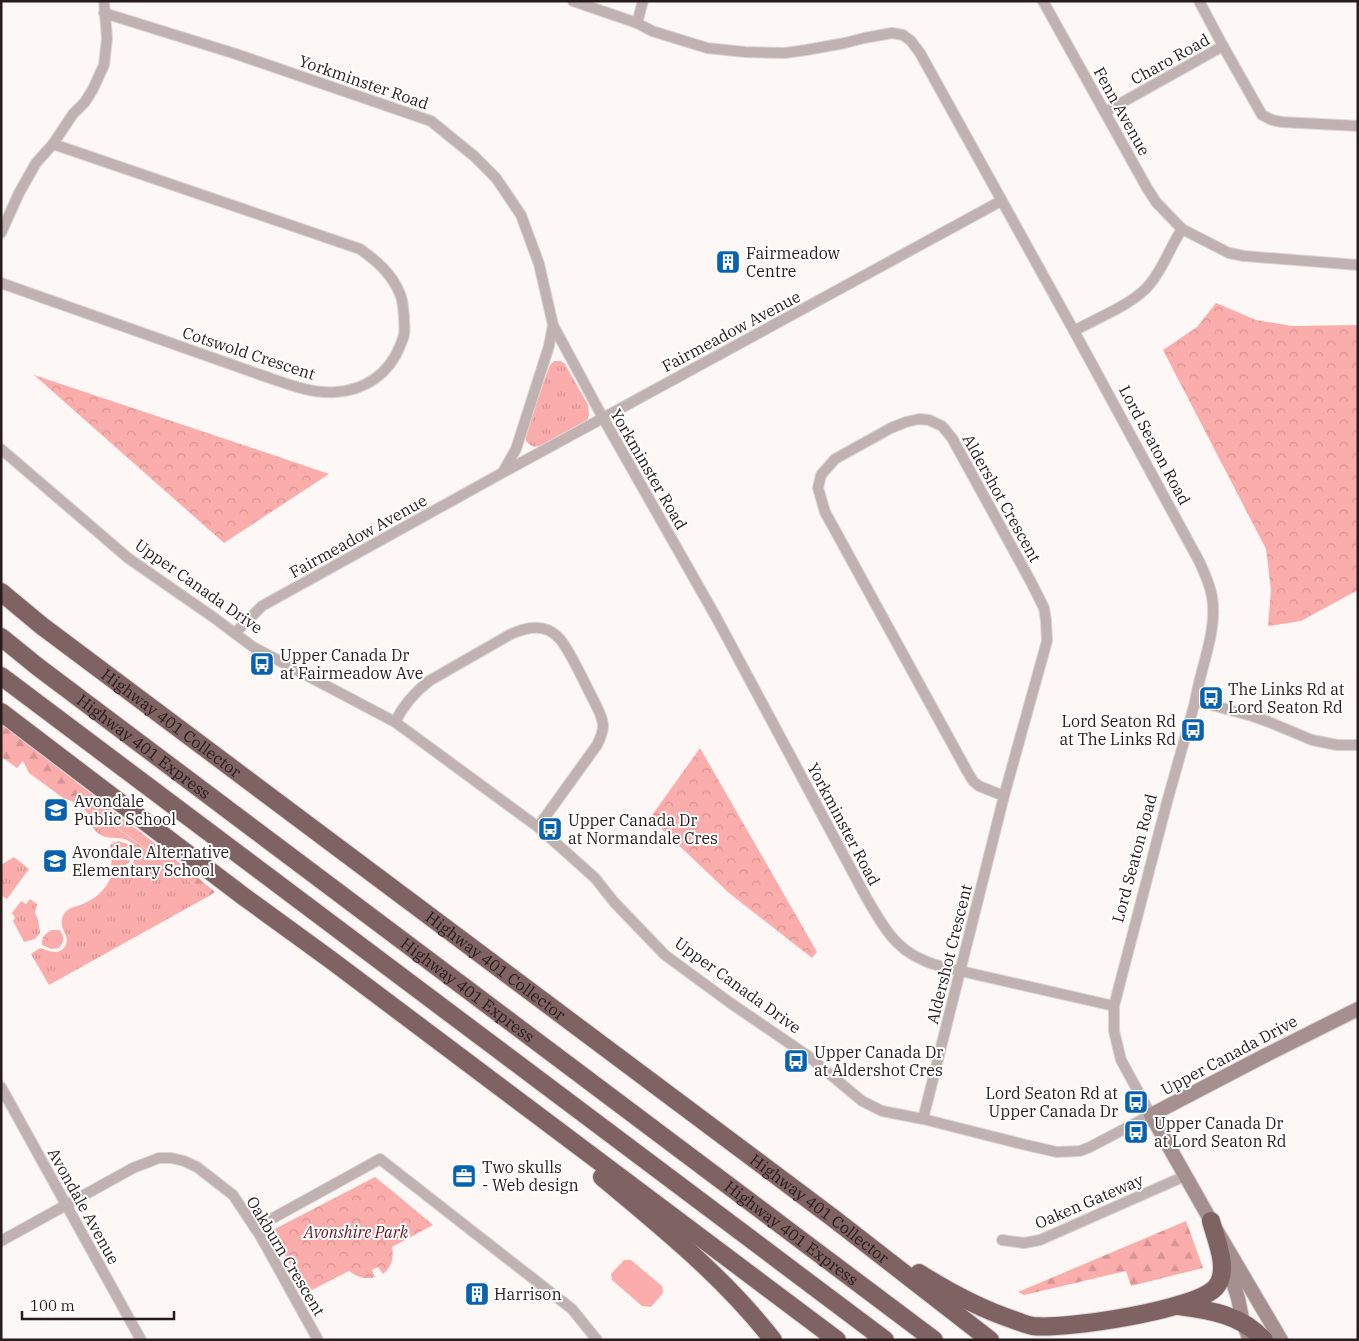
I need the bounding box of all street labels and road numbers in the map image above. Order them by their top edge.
street label: Charo Road [1127,29,1213,89]
street label: Yorkminster Road [297,50,432,114]
street label: Fenn Avenue [1089,63,1155,159]
street label: Fairmeadow Avenue [658,286,804,376]
street label: Cotswold Crescent [180,322,318,384]
street label: Lord Seaton Road [1115,382,1195,508]
street label: Yorkminster Road [606,405,692,533]
street label: Aldershot Crescent [959,430,1046,566]
street label: Fairmeadow Avenue [286,490,430,582]
street label: Upper Canada Drive [131,534,267,638]
street label: Highway 401 Collector [98,664,245,782]
street label: Highway 401 Express [73,690,215,803]
street label: Yorkminster Road [803,759,885,889]
street label: Lord Seaton Road [1107,791,1161,925]
street label: Aldershot Crescent [922,882,976,1026]
street label: Highway 401 Collector [422,907,570,1024]
street label: Upper Canada Drive [671,932,805,1038]
street label: Highway 401 Express [397,933,538,1046]
street label: Upper Canada Drive [1157,1011,1301,1099]
street label: Avondale Avenue [44,1144,124,1268]
street label: Highway 401 Collector [746,1149,893,1268]
street label: Oaken Gateway [1032,1169,1147,1233]
street label: Highway 401 Express [721,1176,862,1290]
street label: Oakburn Crescent [242,1192,330,1320]

